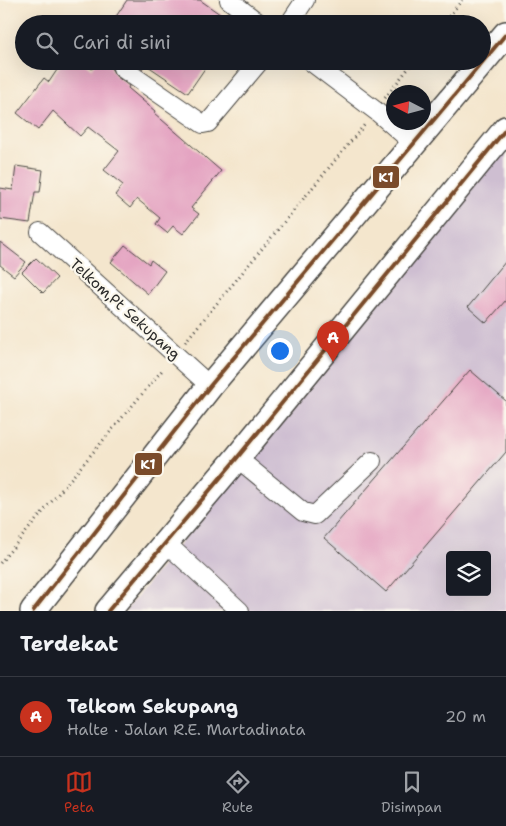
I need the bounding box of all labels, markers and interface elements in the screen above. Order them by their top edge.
search box [15,15,491,70]
icon: search [33,29,61,57]
text: Cari di sini [73,30,171,55]
north arrow [386,85,431,130]
line badge: K1 [372,165,400,189]
text: K1 [378,168,394,186]
street label: Telkom,Pt Sekupang [65,254,185,364]
pin: A [317,321,349,362]
your location [267,338,293,364]
line badge: K1 [134,452,163,476]
text: K1 [140,455,156,473]
map controls [446,551,491,596]
button: layers [446,551,491,596]
text: Terdekat [20,630,118,658]
text: Telkom Sekupang [67,694,238,719]
text: A [30,706,42,727]
text: 20 m [445,706,486,727]
text: Halte · Jalan R.E. Martadinata [67,719,305,740]
tab: Peta [64,768,94,816]
tab: Rute [222,768,253,816]
tab: Disimpan [381,768,442,816]

